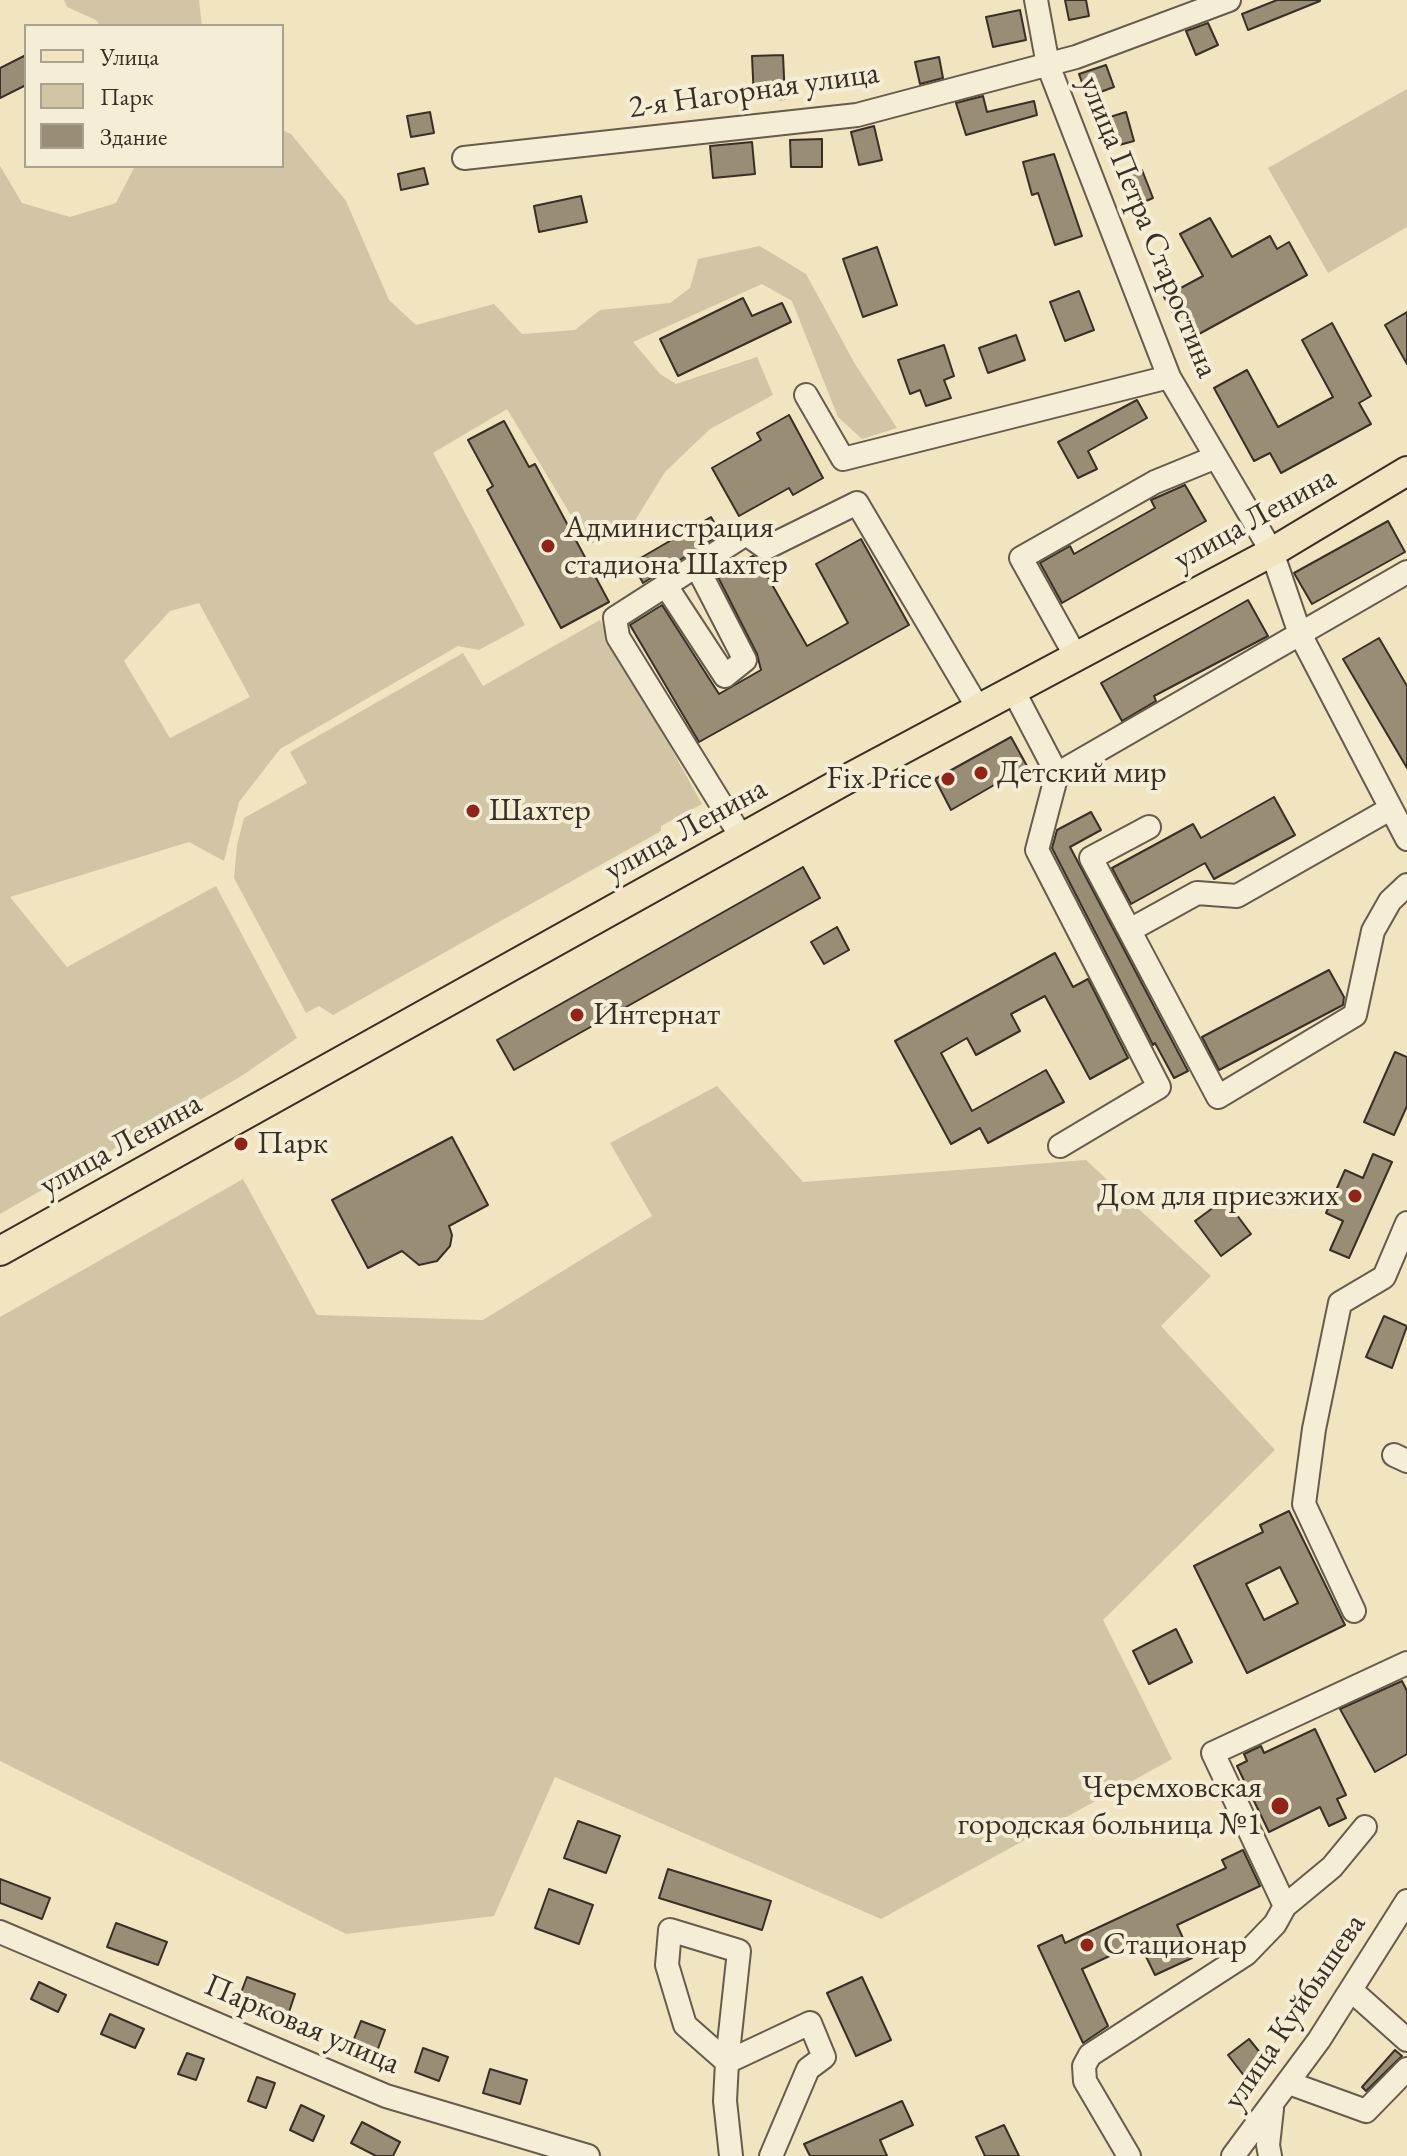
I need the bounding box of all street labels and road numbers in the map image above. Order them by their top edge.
street label: 2-я Нагорная улица [626,54,882,128]
street label: улица Петра Старостина [1070,71,1226,383]
street label: улица Ленина [1167,459,1343,579]
street label: улица Ленина [598,770,774,890]
street label: улица Ленина [33,1085,209,1205]
street label: улица Куйбышева [1215,1907,1375,2117]
street label: Парковая улица [199,1967,405,2083]

